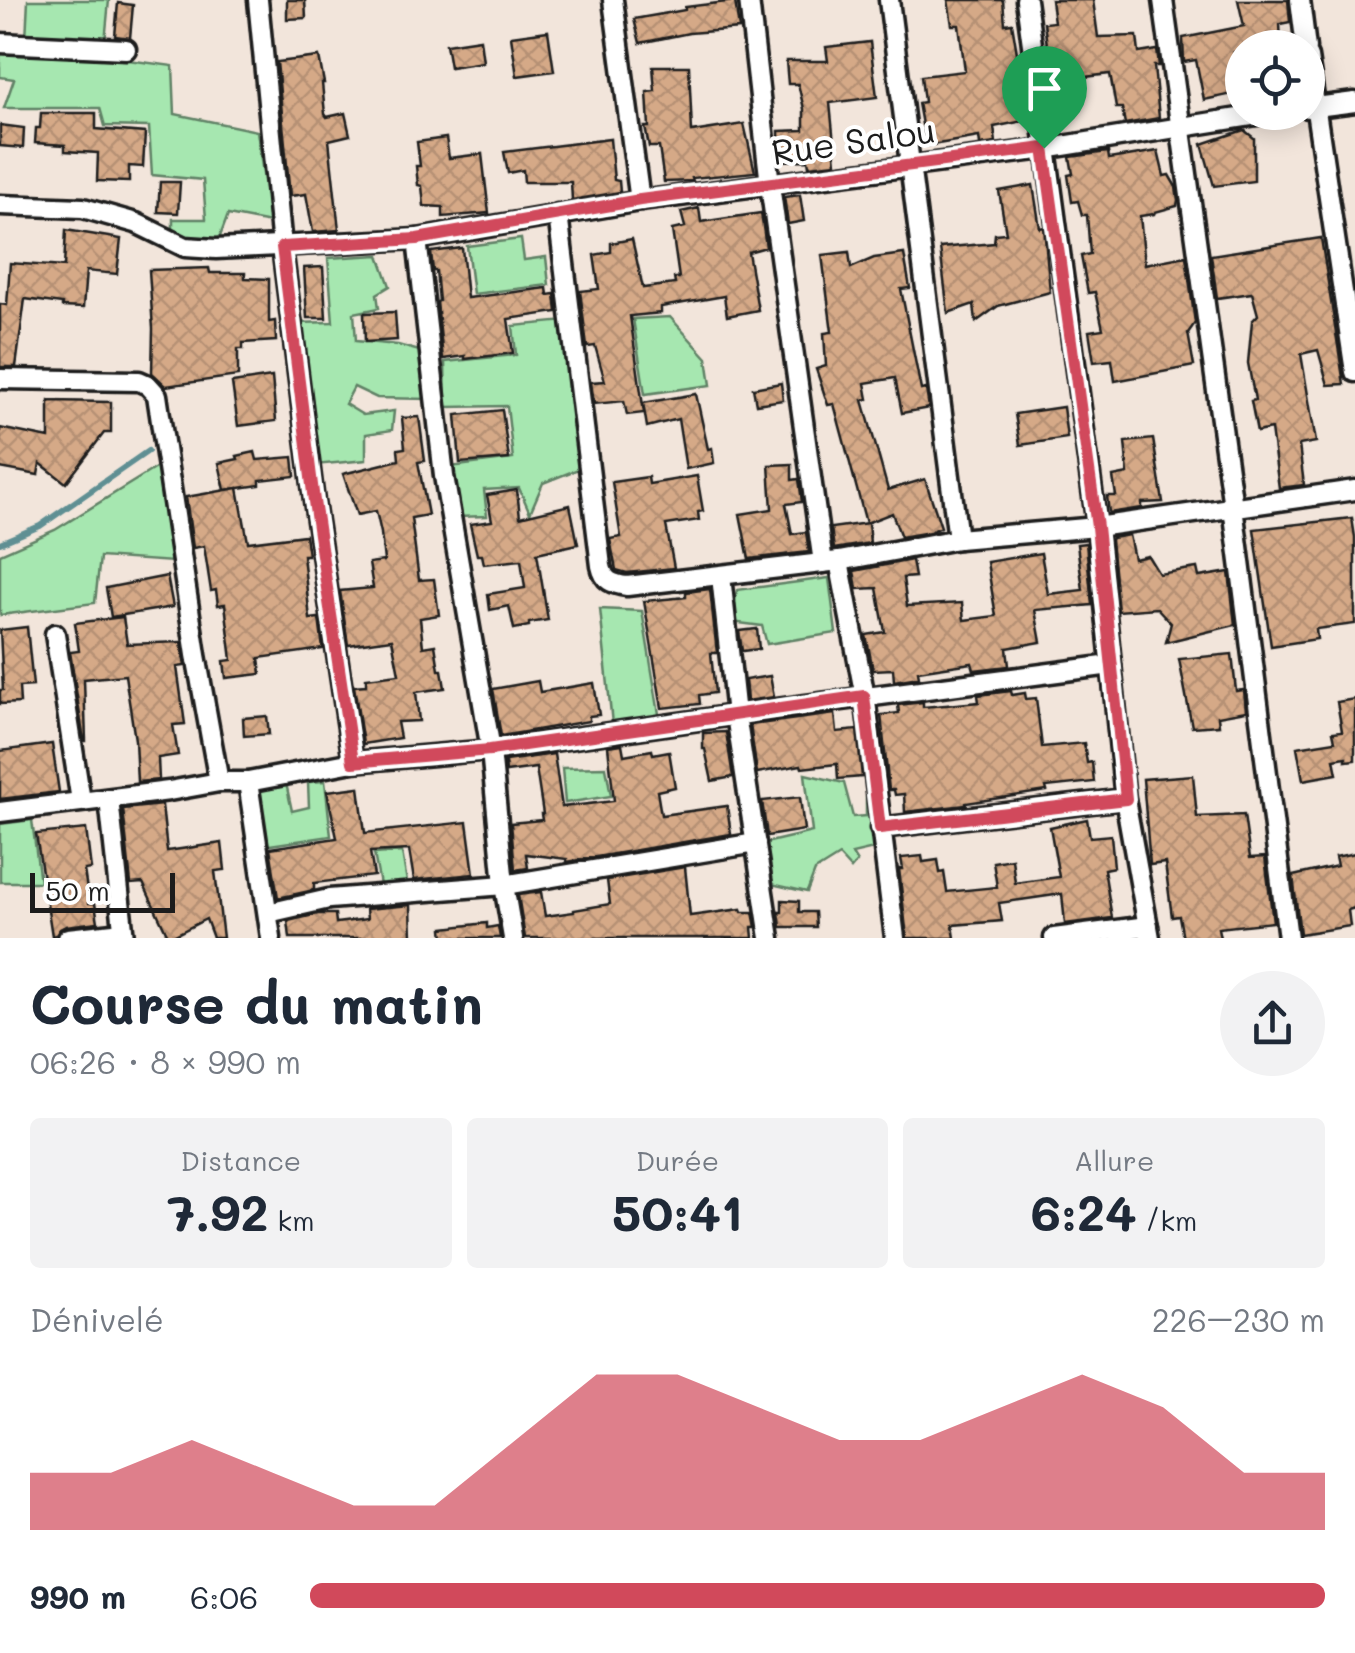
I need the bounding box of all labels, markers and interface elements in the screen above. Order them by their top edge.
map controls [1225,30,1325,130]
button: locate [1225,30,1325,130]
pin [1002,46,1087,149]
icon: arrive [1017,61,1072,116]
street label: Rue Salou [768,106,938,174]
scale bar [30,868,175,913]
text: 50 m [45,872,110,908]
text: Course du matin [30,966,483,1038]
button: share [1220,971,1325,1076]
text: 06:26 · 8 × 990 m [30,1040,301,1082]
text: Distance [181,1142,301,1178]
text: Durée [636,1142,719,1178]
text: Allure [1074,1142,1154,1178]
text: 7.92 [167,1178,268,1244]
text: 50:41 [612,1178,743,1244]
text: 6:24 [1031,1178,1137,1244]
text: km [268,1202,315,1238]
text: /km [1137,1202,1197,1238]
text: Dénivelé [30,1298,164,1340]
text: 226–230 m [1152,1298,1325,1340]
text: 990 m [30,1575,126,1617]
text: 6:06 [190,1575,258,1617]

